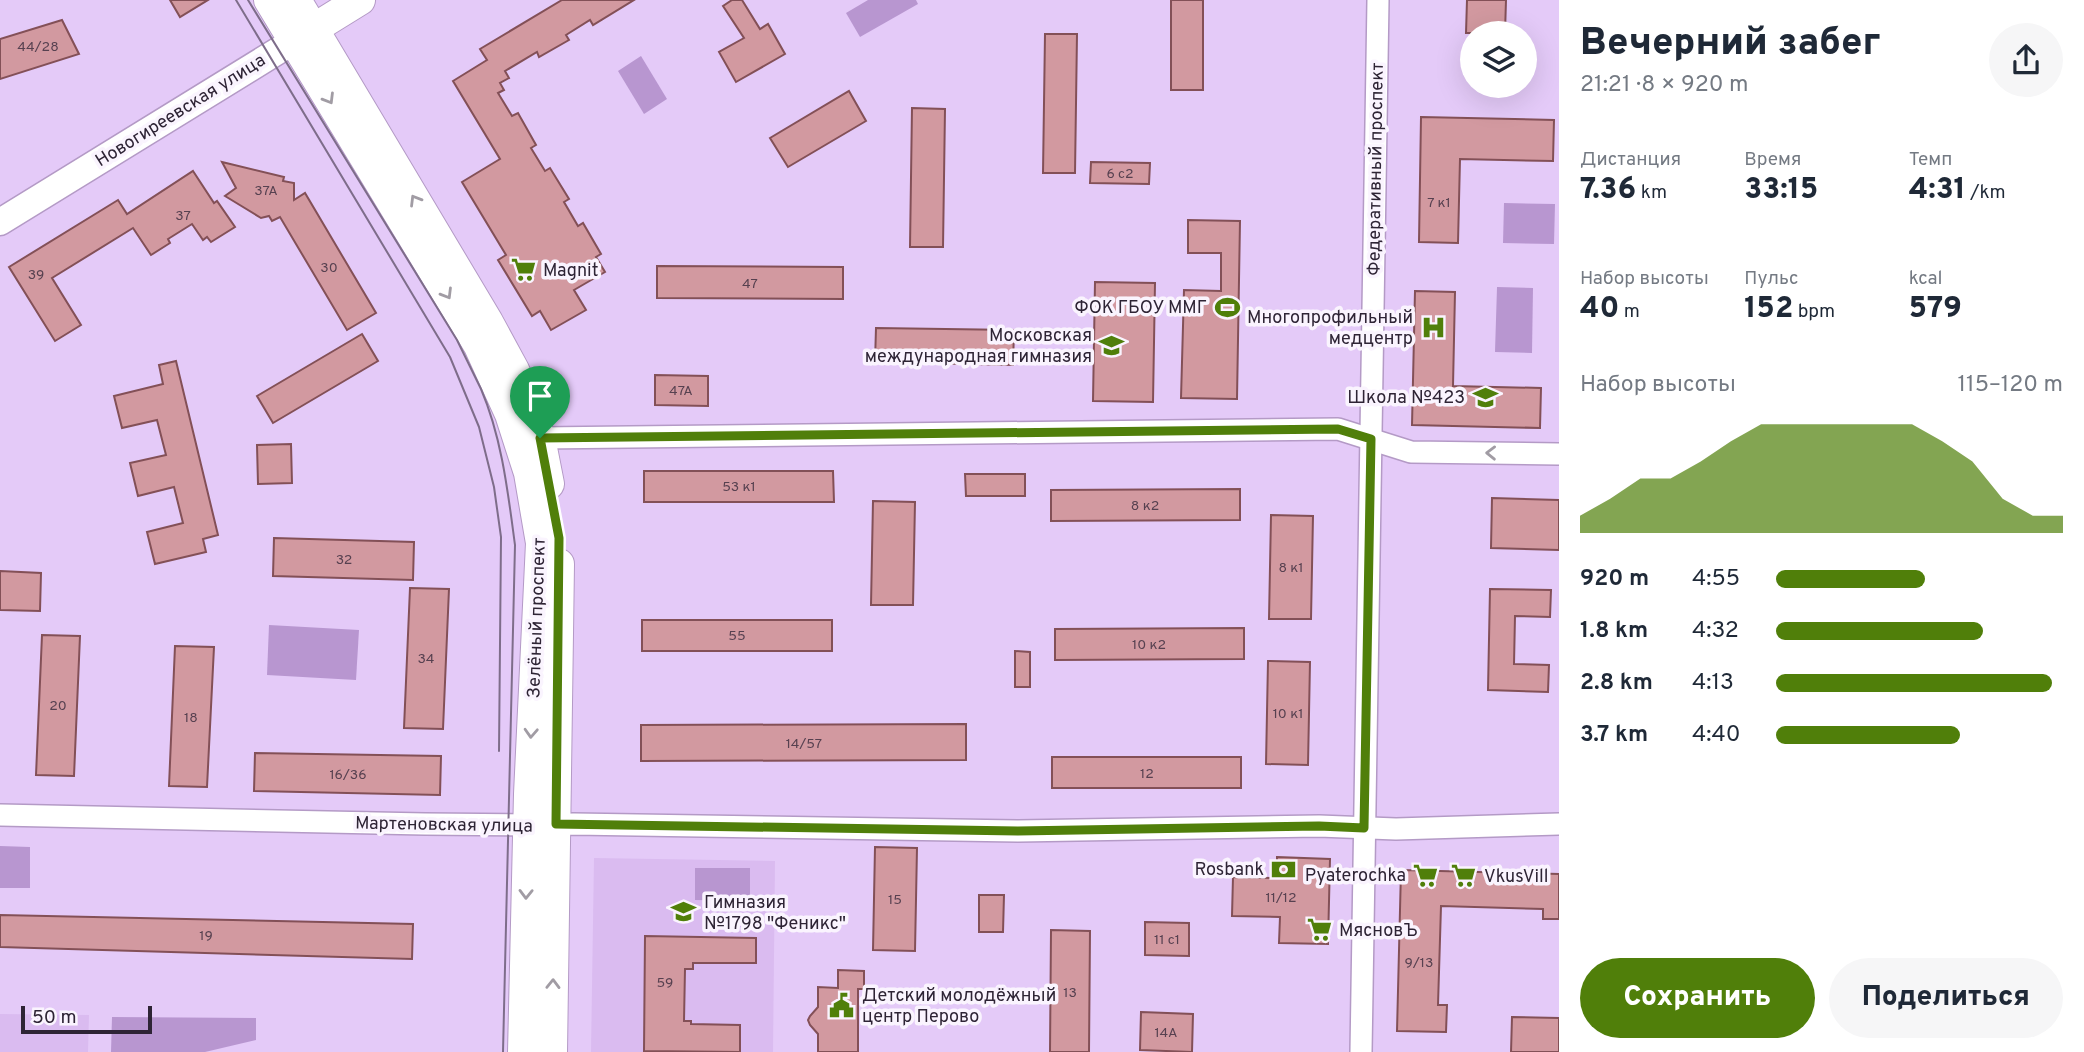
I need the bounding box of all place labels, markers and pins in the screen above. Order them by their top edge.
supermarket icon: Magnit [509,256,537,284]
place label: Magnit [543,260,598,283]
sports icon: ФОК ГБОУ ММГ [1213,293,1241,321]
place label: ФОК ГБОУ ММГ [1075,297,1207,320]
place label: Многопрофильный медцентр [1247,307,1413,351]
hospital icon: Многопрофильный медцентр [1419,313,1447,341]
place label: Московская международная гимназия [865,325,1092,369]
school or university icon: Московская международная гимназия [1098,331,1126,359]
pin [510,366,570,438]
school or university icon: Школа №423 [1471,383,1499,411]
place label: Школа №423 [1347,387,1465,410]
bank icon: Rosbank [1270,855,1298,883]
place label: Rosbank [1194,859,1264,882]
supermarket icon: Pyaterochka [1412,861,1440,889]
supermarket icon: VkusVill [1450,862,1478,890]
place label: Pyaterochka [1305,865,1406,888]
place label: VkusVill [1484,866,1548,889]
place label: Гимназия №1798 "Феникс" [704,892,846,936]
school or university icon: Гимназия №1798 "Феникс" [670,898,698,926]
supermarket icon: МясновЪ [1305,916,1333,944]
place label: МясновЪ [1339,920,1418,943]
place label: Детский молодёжный центр Перово [862,985,1056,1029]
public building icon: Детский молодёжный центр Перово [828,991,856,1019]

